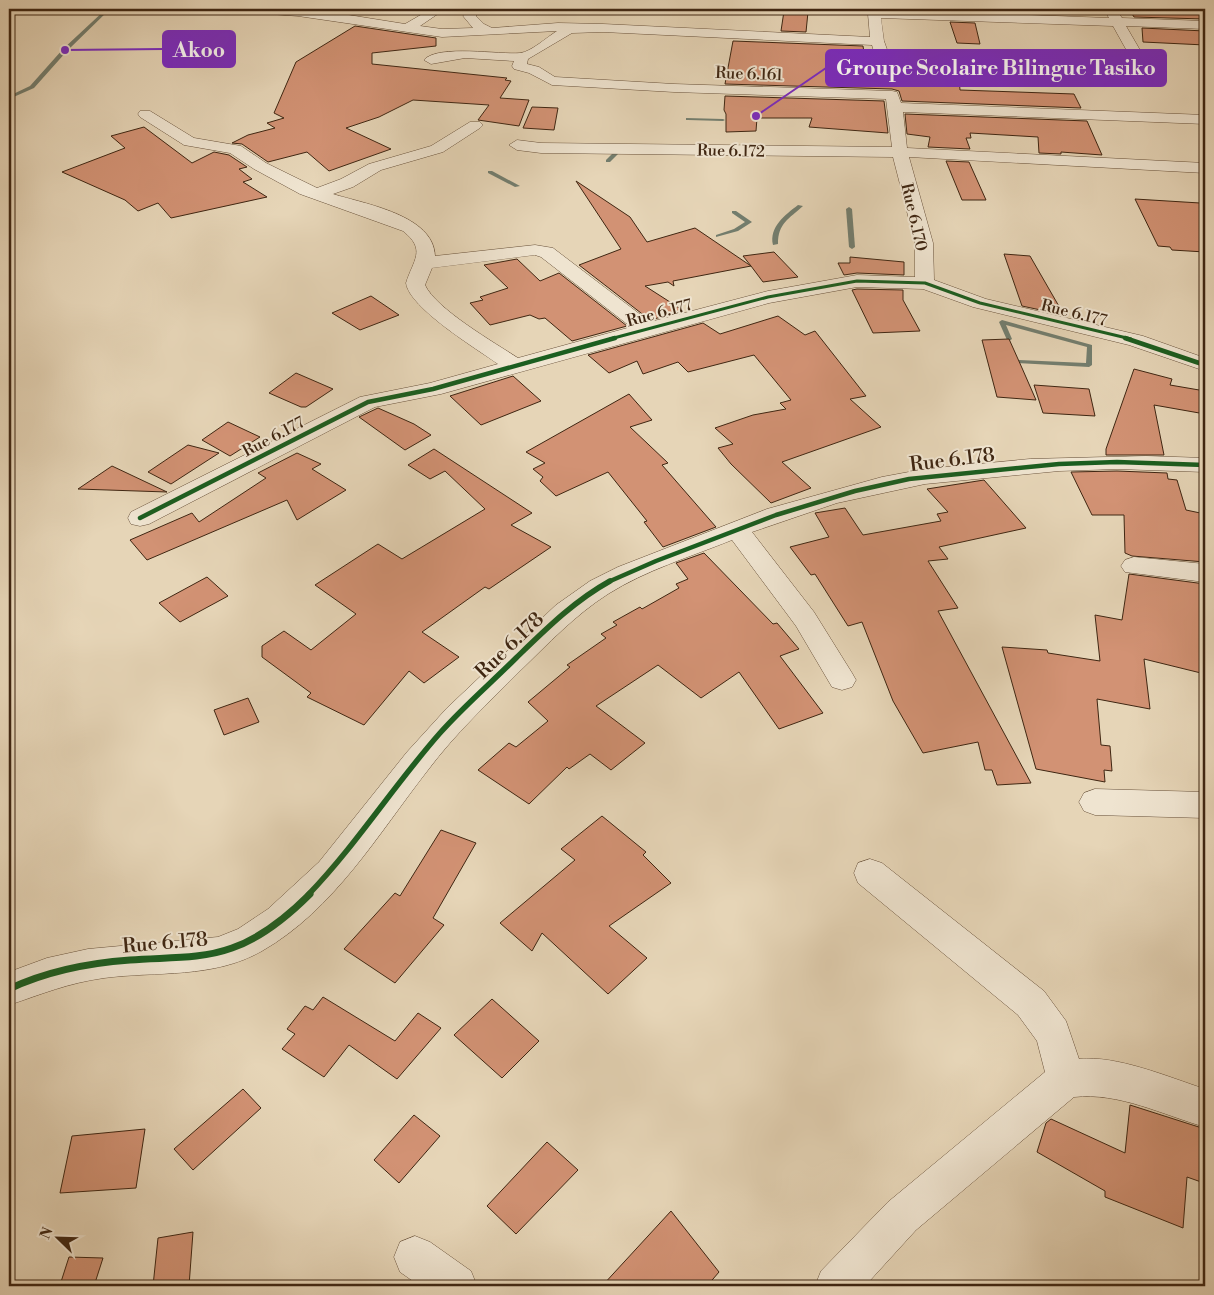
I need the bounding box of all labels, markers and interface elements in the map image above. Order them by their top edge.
callout: Akoo [163,31,235,67]
text: Akoo [172,38,225,64]
callout: Groupe Scolaire Bilingue Tasiko [826,50,1166,86]
text: Groupe Scolaire Bilingue Tasiko [836,56,1156,82]
street label: Rue 6.161 [715,63,783,85]
street label: Rue 6.172 [697,140,765,162]
street label: Rue 6.170 [896,181,932,253]
street label: Rue 6.177 [624,295,694,331]
street label: Rue 6.177 [1039,295,1109,331]
street label: Rue 6.177 [239,412,308,462]
street label: Rue 6.178 [908,443,996,478]
street label: Rue 6.178 [470,607,550,685]
street label: Rue 6.178 [121,927,209,960]
north arrow [32,1212,82,1262]
text: N [37,1225,57,1242]

